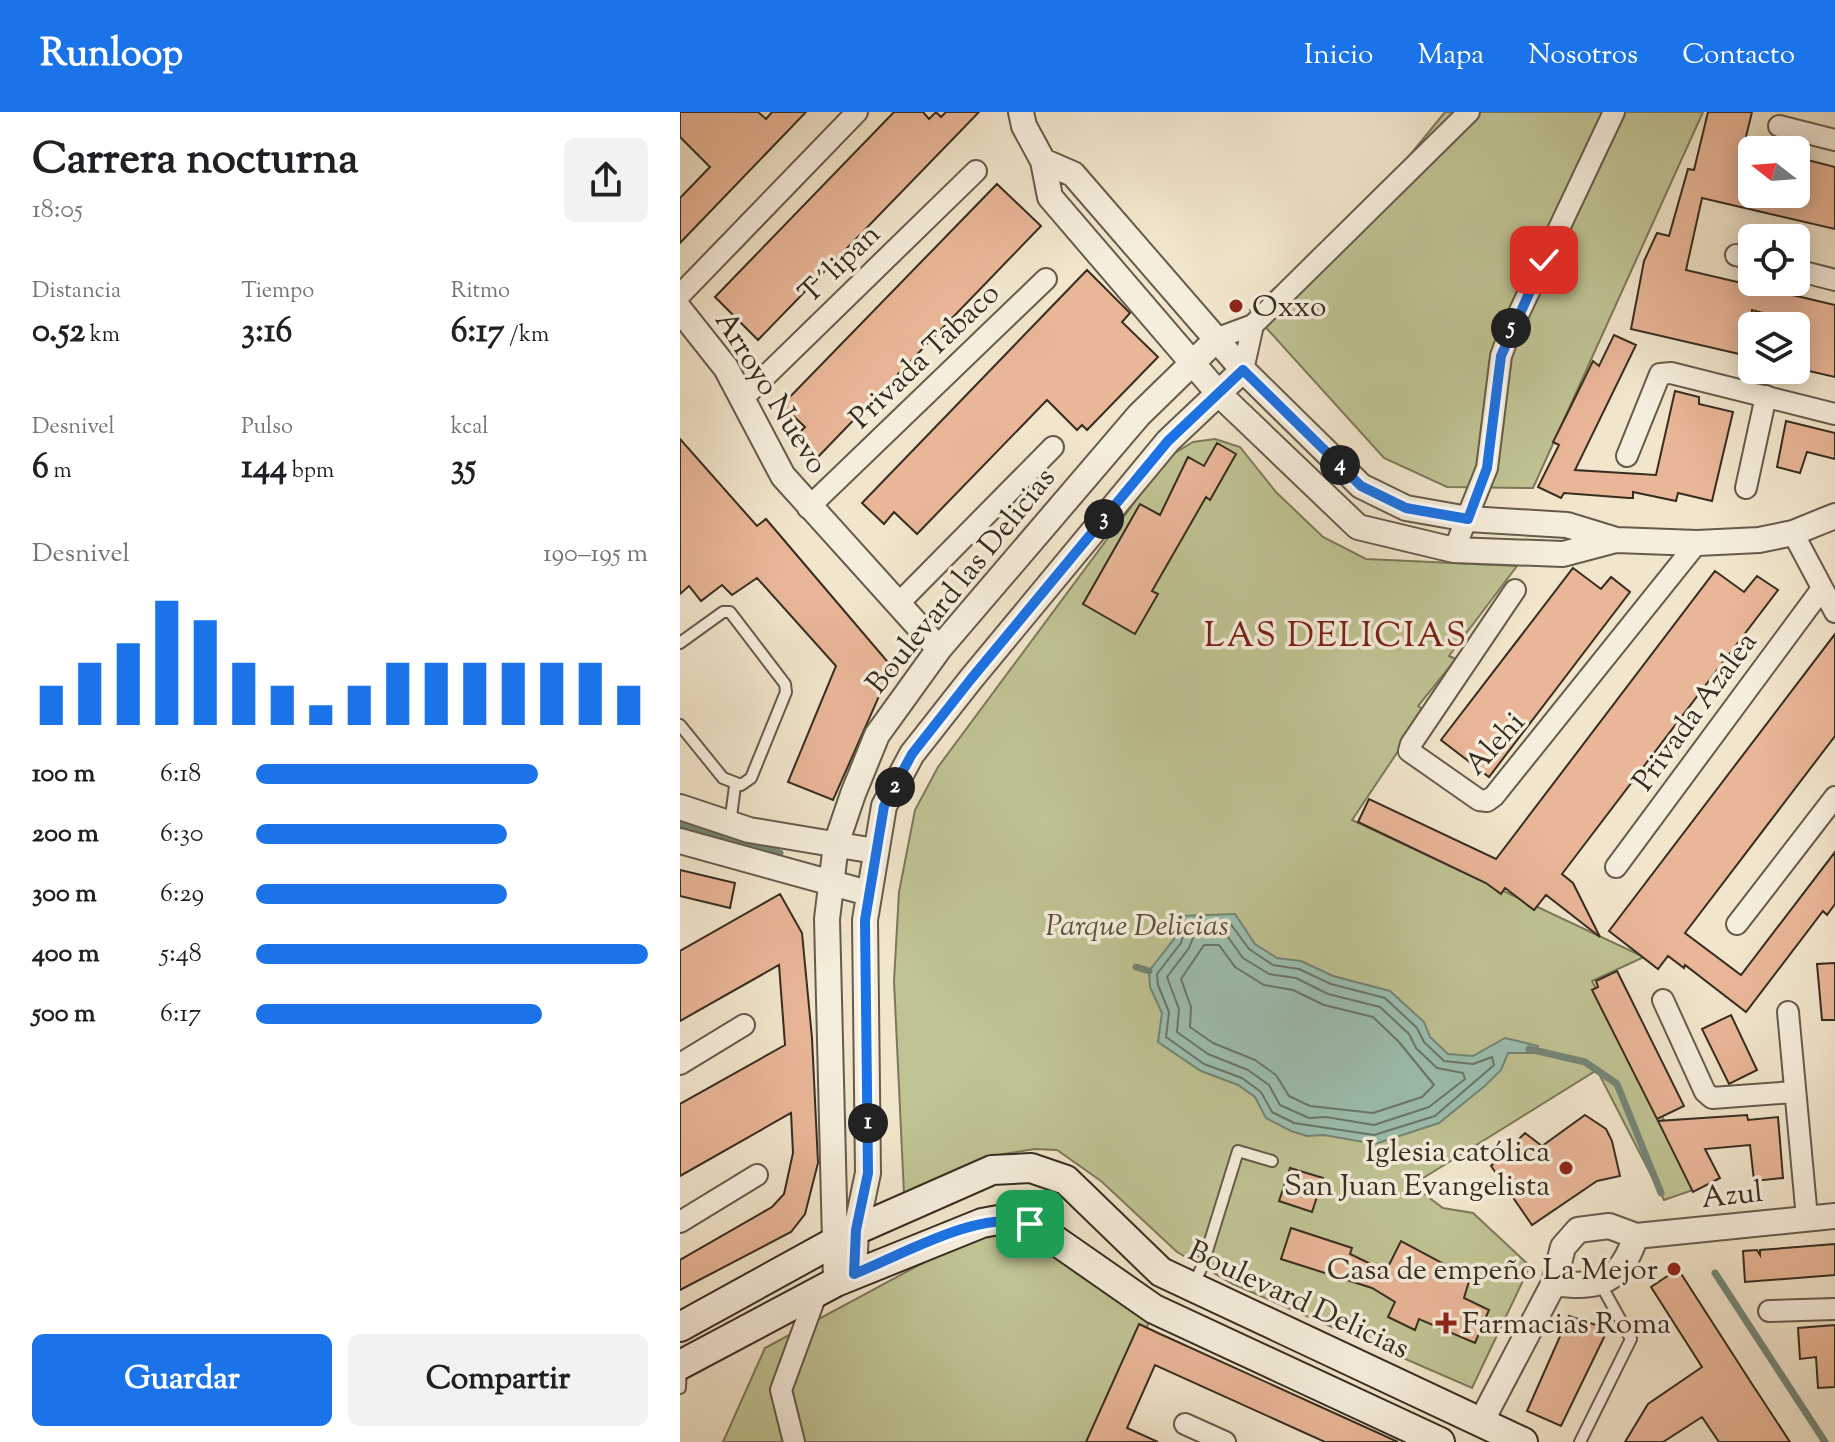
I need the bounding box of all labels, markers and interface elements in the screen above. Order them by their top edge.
text: Runloop [40,29,183,83]
text: Inicio [1304,36,1373,76]
text: Mapa [1417,36,1484,76]
text: Nosotros [1528,36,1638,76]
text: Contacto [1682,36,1795,76]
text: Carrera nocturna [32,130,359,193]
north arrow [1738,136,1810,208]
map controls [1738,136,1810,384]
button: share [564,138,648,222]
text: 18:05 [32,192,83,229]
street label: T´lipan [790,215,892,315]
button: locate [1738,224,1810,296]
pin [1510,226,1578,294]
icon: check [1522,238,1566,282]
street label: Privada Tabaco [841,274,1011,440]
text: Distancia [32,276,121,308]
text: Tiempo [241,276,314,308]
text: Ritmo [451,276,510,308]
place label: Oxxo [1252,287,1326,330]
marker: Oxxo [1227,297,1245,315]
street label: Arroyo Nuevo [703,304,837,483]
text: 0.52 [32,308,85,357]
text: 3:16 [241,308,292,357]
text: 6:17 [451,308,505,357]
pin: 5 [1491,308,1531,348]
text: 5 [1507,312,1515,344]
button: layers [1738,312,1810,384]
text: km [85,320,120,352]
text: /km [505,320,549,352]
text: Desnivel [32,412,115,444]
text: Pulso [241,412,293,444]
text: kcal [451,412,488,444]
text: 6 [32,444,49,493]
text: 144 [241,444,287,493]
text: 35 [451,444,476,493]
pin: 4 [1320,445,1360,485]
text: 4 [1334,449,1346,481]
text: m [49,456,72,488]
text: bpm [287,456,334,488]
street label: Boulevard las Delicias [857,459,1067,704]
pin: 3 [1084,499,1124,539]
text: 3 [1100,503,1108,535]
text: Desnivel [32,536,130,573]
text: 190–195 m [543,536,648,573]
district label: LAS DELICIAS [1204,613,1468,662]
street label: Privada Azalea [1623,624,1769,801]
street label: Alehi [1456,703,1536,786]
text: 100 m [32,756,95,793]
text: 6:18 [160,756,201,793]
pin: 2 [875,767,915,807]
text: 2 [890,771,900,803]
text: 200 m [32,816,99,853]
text: 6:30 [160,816,203,853]
text: 300 m [32,876,97,913]
text: 6:29 [160,876,204,913]
park label: Parque Delicias [1046,906,1228,949]
text: 400 m [32,936,99,973]
text: 5:48 [160,936,202,973]
text: 500 m [32,996,95,1033]
text: 6:17 [160,996,201,1033]
pin: 1 [848,1103,888,1143]
text: 1 [864,1107,872,1139]
place label: Iglesia católica San Juan Evangelista [1284,1132,1550,1209]
marker: Iglesia católica San Juan Evangelista [1557,1159,1575,1177]
street label: Azul [1700,1172,1765,1221]
pin [996,1190,1064,1258]
icon: arrive [1008,1202,1052,1246]
street label: Boulevard Delicias [1180,1231,1416,1371]
place label: Casa de empeño La Mejor [1327,1250,1658,1293]
marker: Casa de empeño La Mejor [1665,1260,1683,1278]
place label: Farmacias Roma [1462,1304,1671,1347]
marker: Farmacias Roma [1437,1314,1455,1332]
button: Guardar [32,1334,332,1426]
button: Compartir [348,1334,648,1426]

